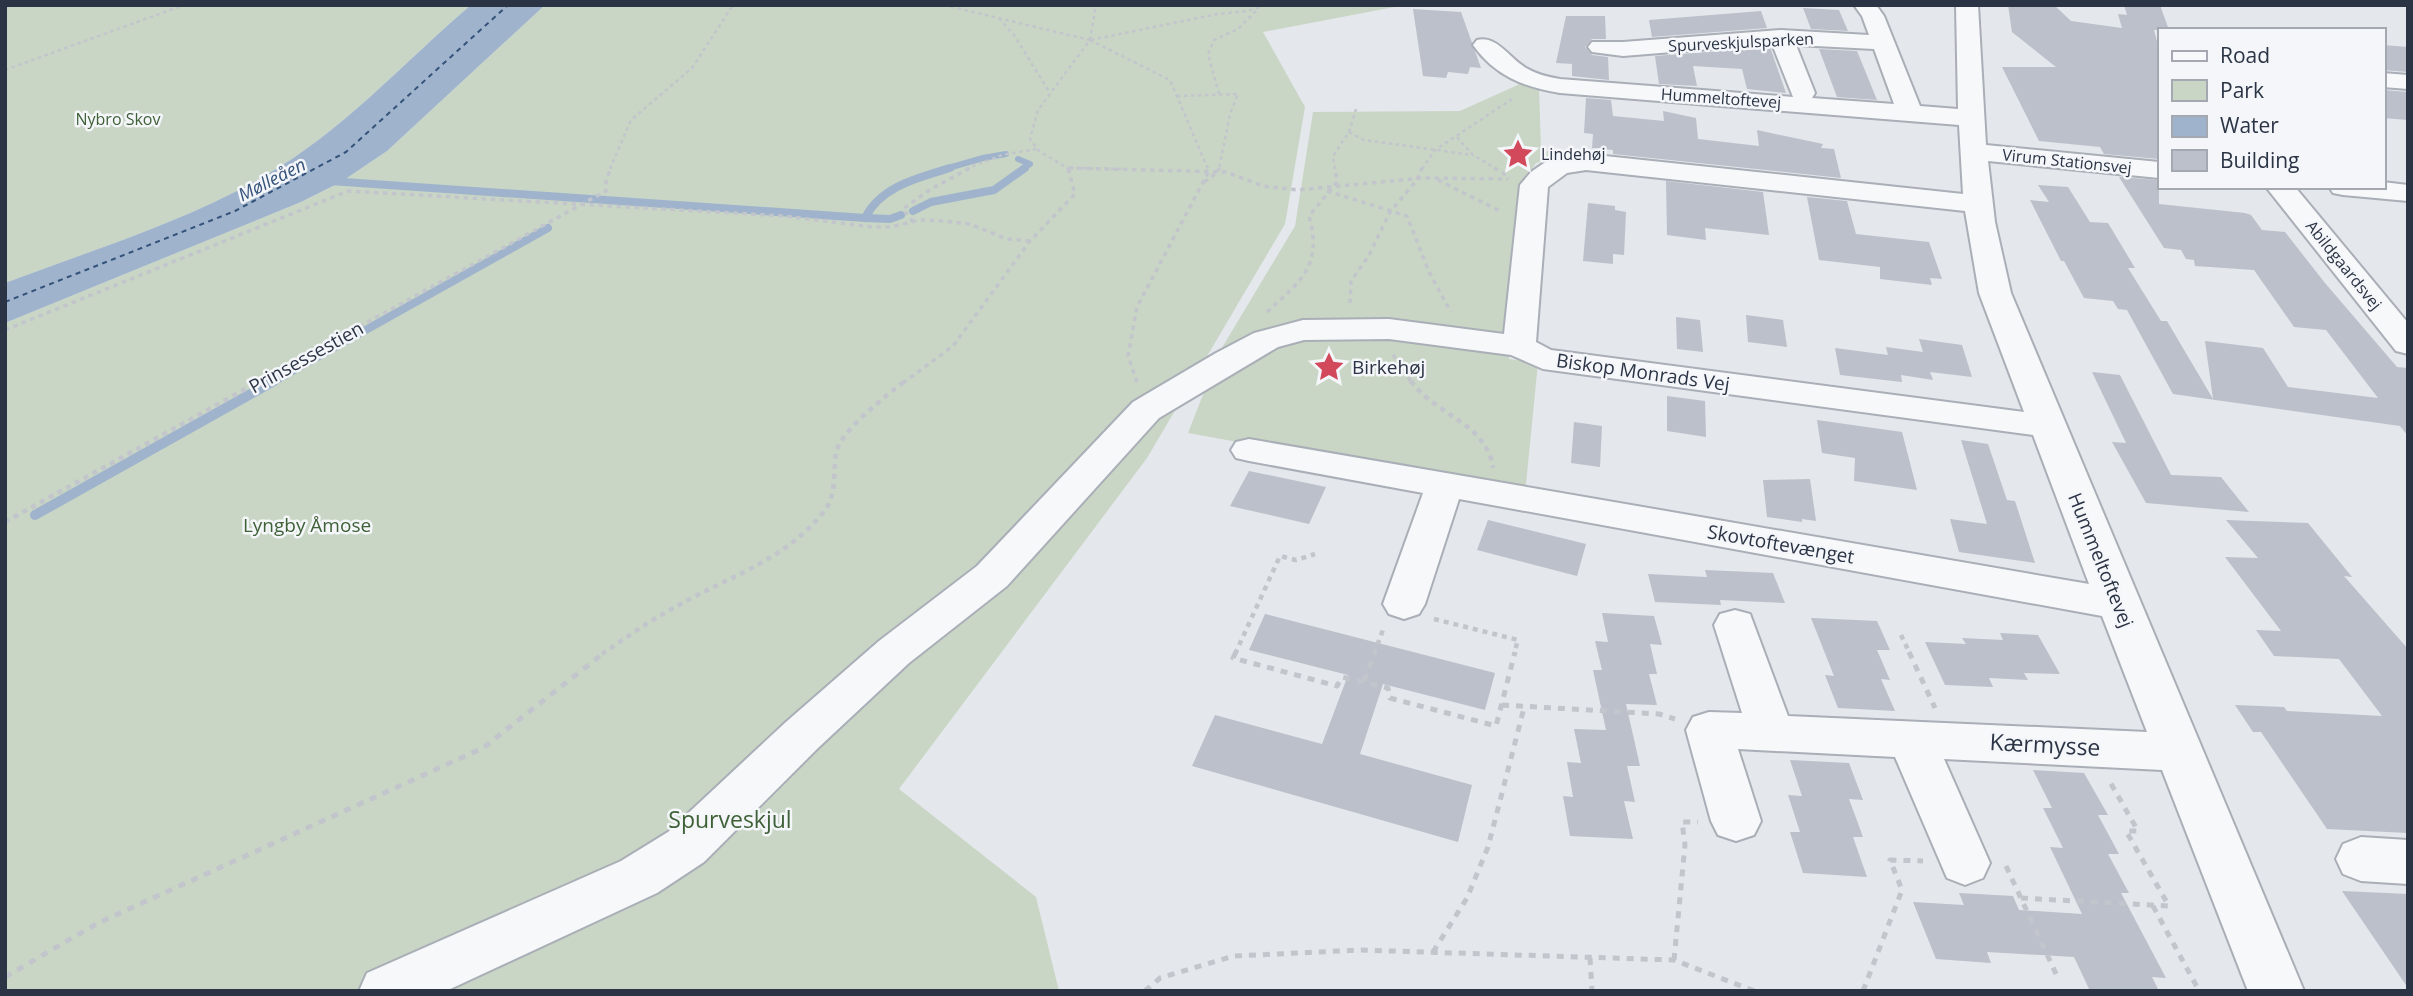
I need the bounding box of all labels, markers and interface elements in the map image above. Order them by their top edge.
street label: Spurveskjulsparken [1668,27,1814,57]
legend [2158,28,2385,189]
text: Road [2220,41,2270,69]
text: Park [2220,76,2264,104]
street label: Hummeltoftevej [1660,83,1782,113]
park label: Nybro Skov [76,108,160,130]
text: Water [2220,111,2279,139]
place icon: Lindehøj [1501,137,1535,171]
place label: Lindehøj [1541,143,1605,165]
street label: Virum Stationsvej [2001,143,2133,179]
text: Building [2220,146,2299,174]
water label: Mølleåen [234,152,309,206]
street label: Abildgaardsvej [2301,216,2387,314]
street label: Prinsessestien [244,315,368,399]
street label: Biskop Monrads Vej [1555,347,1731,397]
place icon: Birkehøj [1312,350,1346,384]
place label: Birkehøj [1352,354,1425,380]
street label: Hummeltoftevej [2062,489,2140,631]
park label: Lyngby Åmose [243,512,371,538]
street label: Skovtoftevænget [1706,518,1857,570]
street label: Kærmysse [1989,725,2101,763]
park label: Spurveskjul [668,803,792,835]

